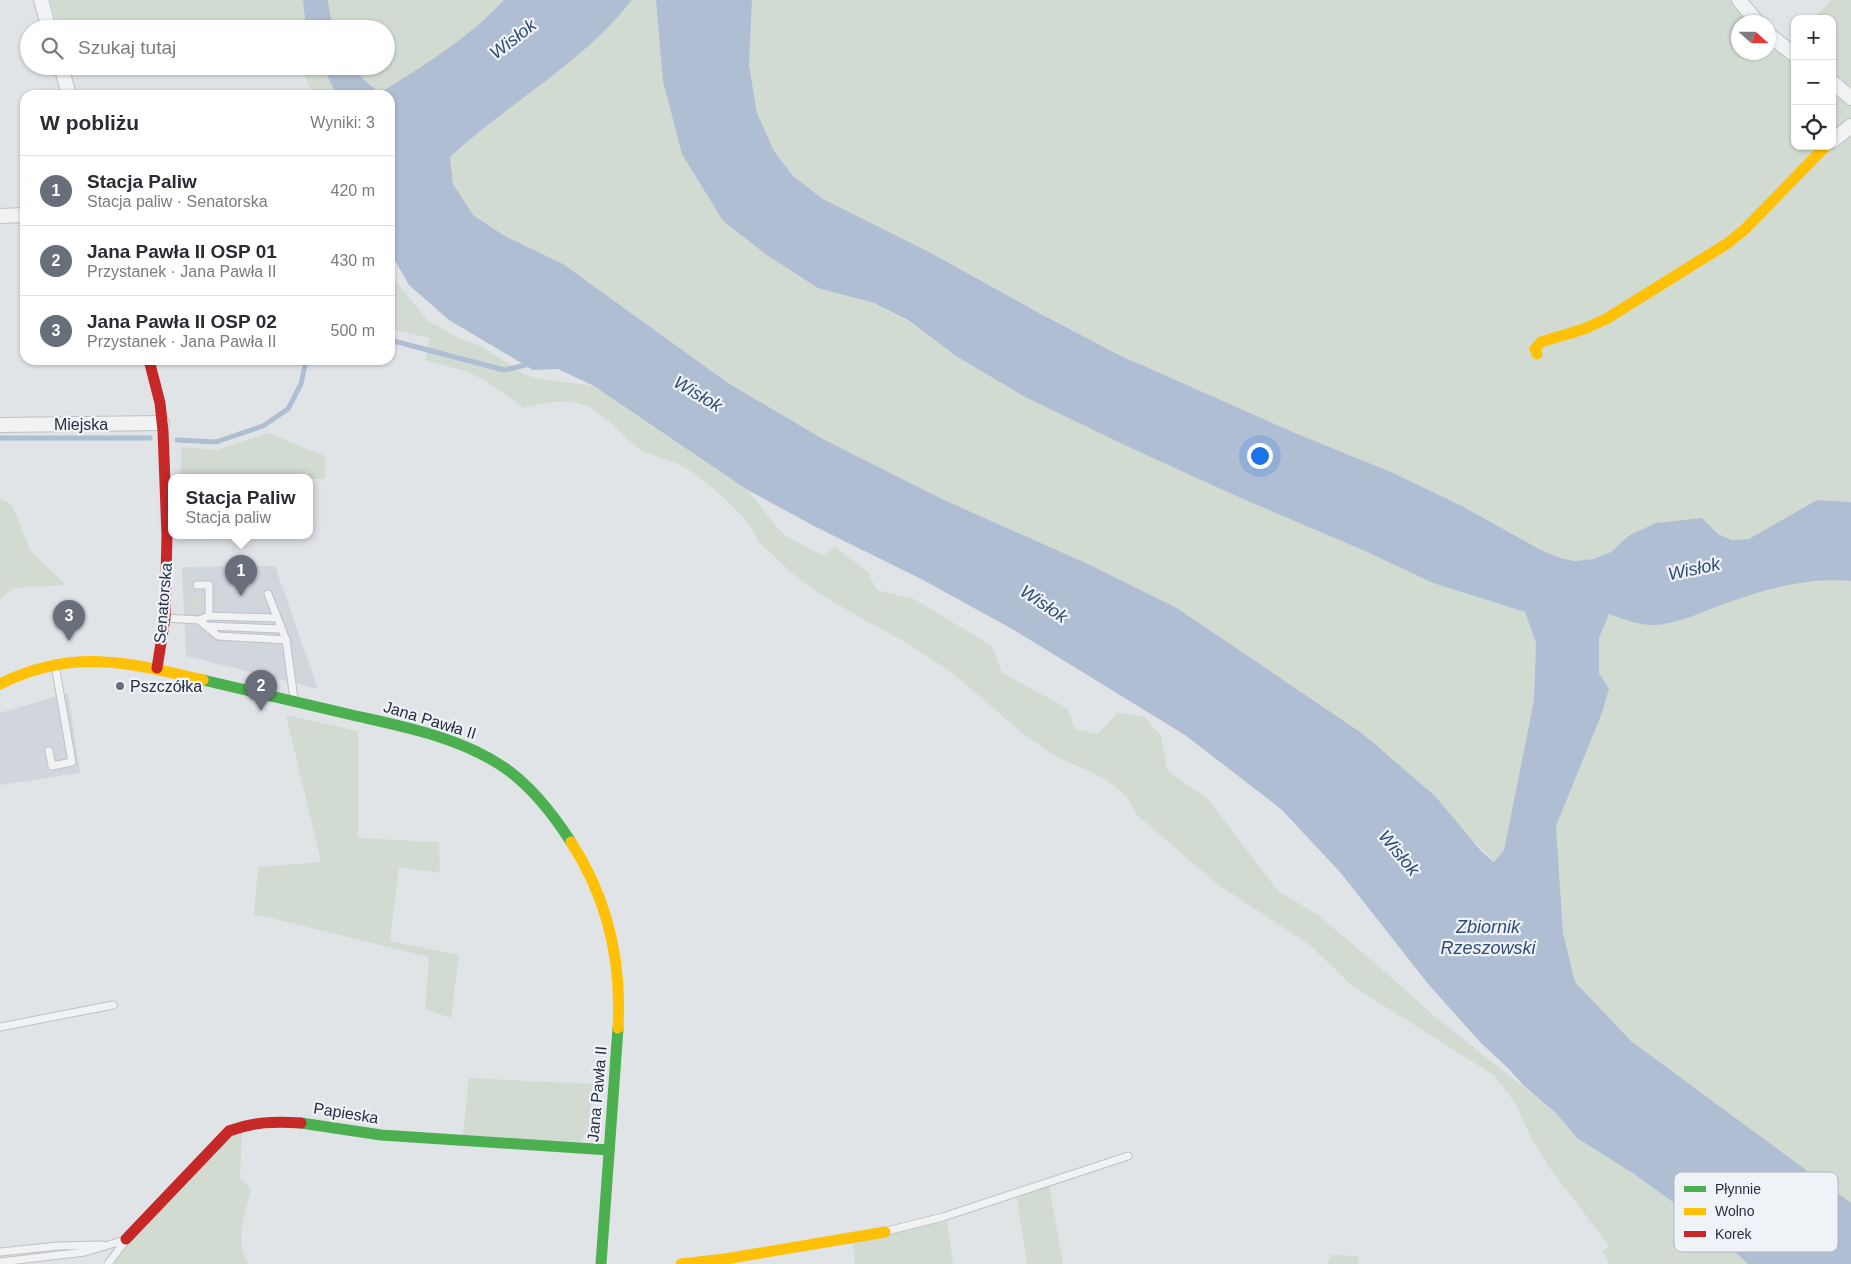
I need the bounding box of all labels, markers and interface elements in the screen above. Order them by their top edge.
water label: Wisłok [486,14,541,63]
north arrow [1731,15,1776,60]
map controls [1791,15,1836,150]
button: + [1791,15,1836,60]
search box [20,20,395,75]
icon: search [38,34,66,62]
text: Szukaj tutaj [78,37,176,58]
button: − [1791,60,1836,105]
button: locate [1791,105,1836,150]
text: W pobliżu [40,111,139,134]
text: Wyniki: 3 [310,114,375,131]
text: Stacja Paliw [87,171,197,192]
text: 1 [52,182,60,199]
text: 420 m [331,182,375,199]
text: Stacja paliw · Senatorska [87,193,268,210]
text: Jana Pawła II OSP 01 [87,241,277,262]
text: 2 [52,252,60,269]
text: 430 m [331,252,375,269]
text: Przystanek · Jana Pawła II [87,263,276,280]
text: Jana Pawła II OSP 02 [87,311,277,332]
text: 3 [52,322,60,339]
text: 500 m [331,322,375,339]
text: Przystanek · Jana Pawła II [87,333,276,350]
water label: Wisłok [670,372,727,417]
street label: Miejska [54,416,108,433]
your location [1247,443,1273,469]
popup [168,474,313,539]
text: Stacja Paliw [186,487,295,508]
text: Stacja paliw [186,509,271,526]
water label: Wisłok [1666,554,1723,584]
pin: 1 [225,555,257,596]
street label: Senatorska [151,562,175,644]
water label: Wisłok [1017,581,1072,628]
pin: 3 [53,600,85,641]
pin: 2 [245,670,277,711]
place label: Pszczółka [130,678,202,695]
marker: Pszczółka [114,680,126,692]
street label: Jana Pawła II [382,698,478,742]
water label: Wisłok [1374,826,1424,880]
water label: Zbiornik Rzeszowski [1440,917,1537,958]
street label: Jana Pawła II [584,1045,610,1143]
street label: Papieska [312,1099,380,1127]
legend [1674,1172,1838,1252]
text: Płynnie [1715,1181,1761,1197]
text: Wolno [1715,1203,1755,1219]
text: Korek [1715,1226,1753,1242]

